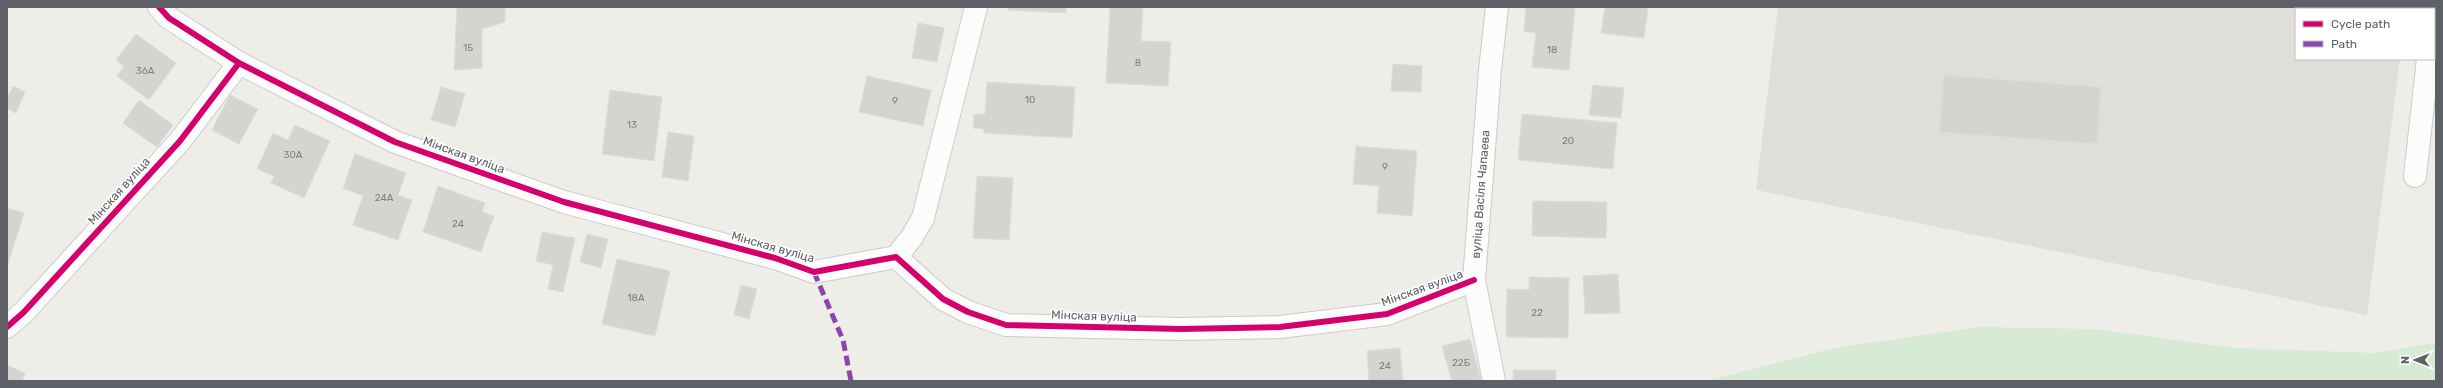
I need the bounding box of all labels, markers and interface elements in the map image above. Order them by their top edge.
legend [2295,8,2435,60]
text: Cycle path [2331,17,2390,31]
text: Path [2331,37,2357,51]
house number: 15 [463,42,473,54]
house number: 18 [1547,44,1557,56]
house number: 8 [1135,57,1141,69]
house number: 36А [136,65,155,77]
house number: 10 [1025,94,1035,106]
house number: 9 [892,95,898,107]
house number: 13 [627,119,637,131]
street label: вуліца Васіля Чапаева [1469,129,1492,259]
street label: Мінская вуліца [421,134,507,176]
house number: 20 [1562,135,1574,147]
house number: 30А [283,149,303,161]
street label: Мінская вуліца [85,154,153,228]
house number: 9 [1382,161,1388,173]
house number: 24А [375,192,394,204]
house number: 24 [452,218,464,230]
street label: Мінская вуліца [730,228,816,266]
street label: Мінская вуліца [1379,267,1465,309]
house number: 18А [627,292,645,304]
house number: 22 [1531,307,1543,319]
street label: Мінская вуліца [1051,308,1137,324]
north arrow [2395,340,2435,380]
text: N [2399,356,2412,364]
house number: 22Б [1452,357,1471,369]
house number: 24 [1379,360,1391,372]

